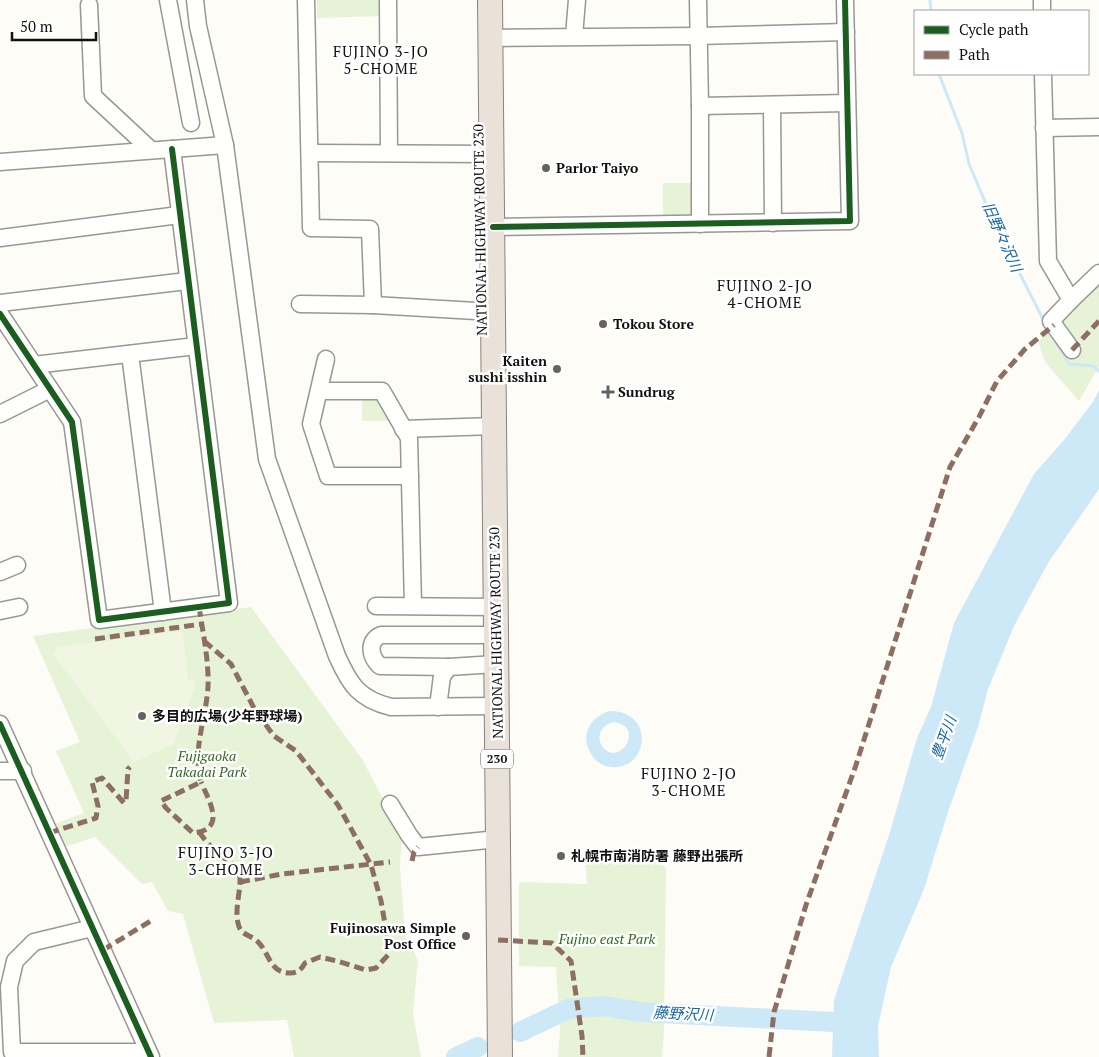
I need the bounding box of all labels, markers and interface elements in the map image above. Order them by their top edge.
scale bar [12,10,96,42]
legend [914,10,1089,75]
text: 50 m [20,16,53,36]
text: Cycle path [959,19,1029,39]
district label: FUJINO 3-JO 5-CHOME [333,41,429,78]
text: Path [959,44,990,64]
street label: NATIONAL HIGHWAY ROUTE 230 [468,124,491,336]
place label: Parlor Taiyo [556,158,638,177]
marker: Parlor Taiyo [540,162,552,174]
water label: 旧野々沢川 [979,198,1028,277]
district label: FUJINO 2-JO 4-CHOME [717,275,813,312]
place label: Tokou Store [613,314,694,333]
marker: Tokou Store [597,318,609,330]
place label: Kaiten sushi isshin [468,351,547,386]
marker: Kaiten sushi isshin [551,363,563,375]
place label: Sundrug [618,382,676,401]
marker: Sundrug [602,386,614,398]
street label: NATIONAL HIGHWAY ROUTE 230 [484,527,507,739]
place label: 多目的広場(少年野球場) [152,706,303,725]
marker: 多目的広場(少年野球場) [136,710,148,722]
water label: 豊平川 [926,711,961,762]
park label: Fujigaoka Takadai Park [167,746,247,781]
road number: 230 [481,750,513,769]
district label: FUJINO 2-JO 3-CHOME [641,763,737,800]
district label: FUJINO 3-JO 3-CHOME [178,842,274,879]
place label: 札幌市南消防署 藤野出張所 [571,846,743,865]
marker: 札幌市南消防署 藤野出張所 [555,850,567,862]
place label: Fujinosawa Simple Post Office [330,918,456,953]
park label: Fujino east Park [558,929,656,948]
marker: Fujinosawa Simple Post Office [460,930,472,942]
water label: 藤野沢川 [653,1001,716,1025]

